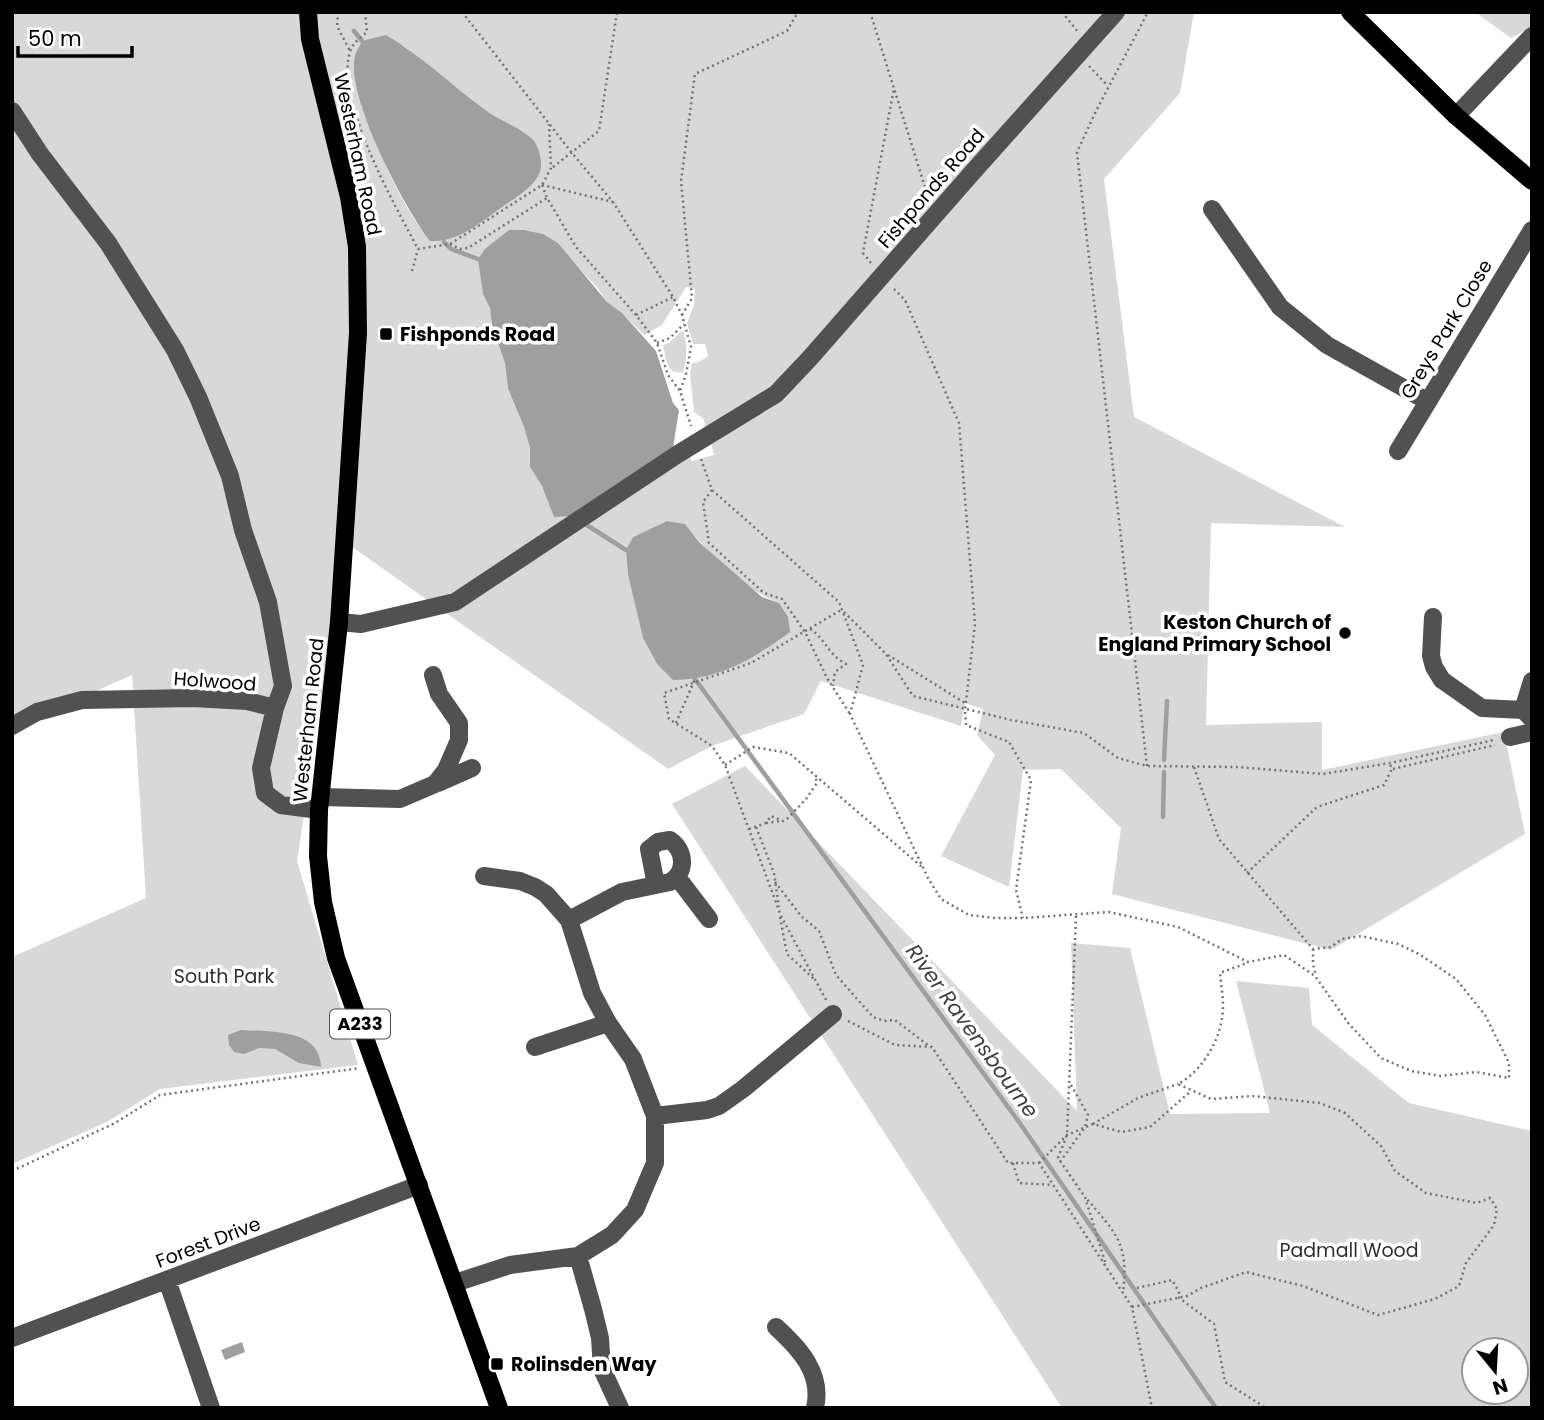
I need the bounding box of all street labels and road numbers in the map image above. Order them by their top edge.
street label: Westerham Road [327,71,388,238]
street label: Fishponds Road [872,123,991,254]
street label: Greys Park Close [1394,254,1499,404]
street label: Westerham Road [286,637,331,804]
street label: Holwood [173,665,257,698]
road number: A233 [330,1009,390,1038]
street label: Forest Drive [152,1210,264,1275]

